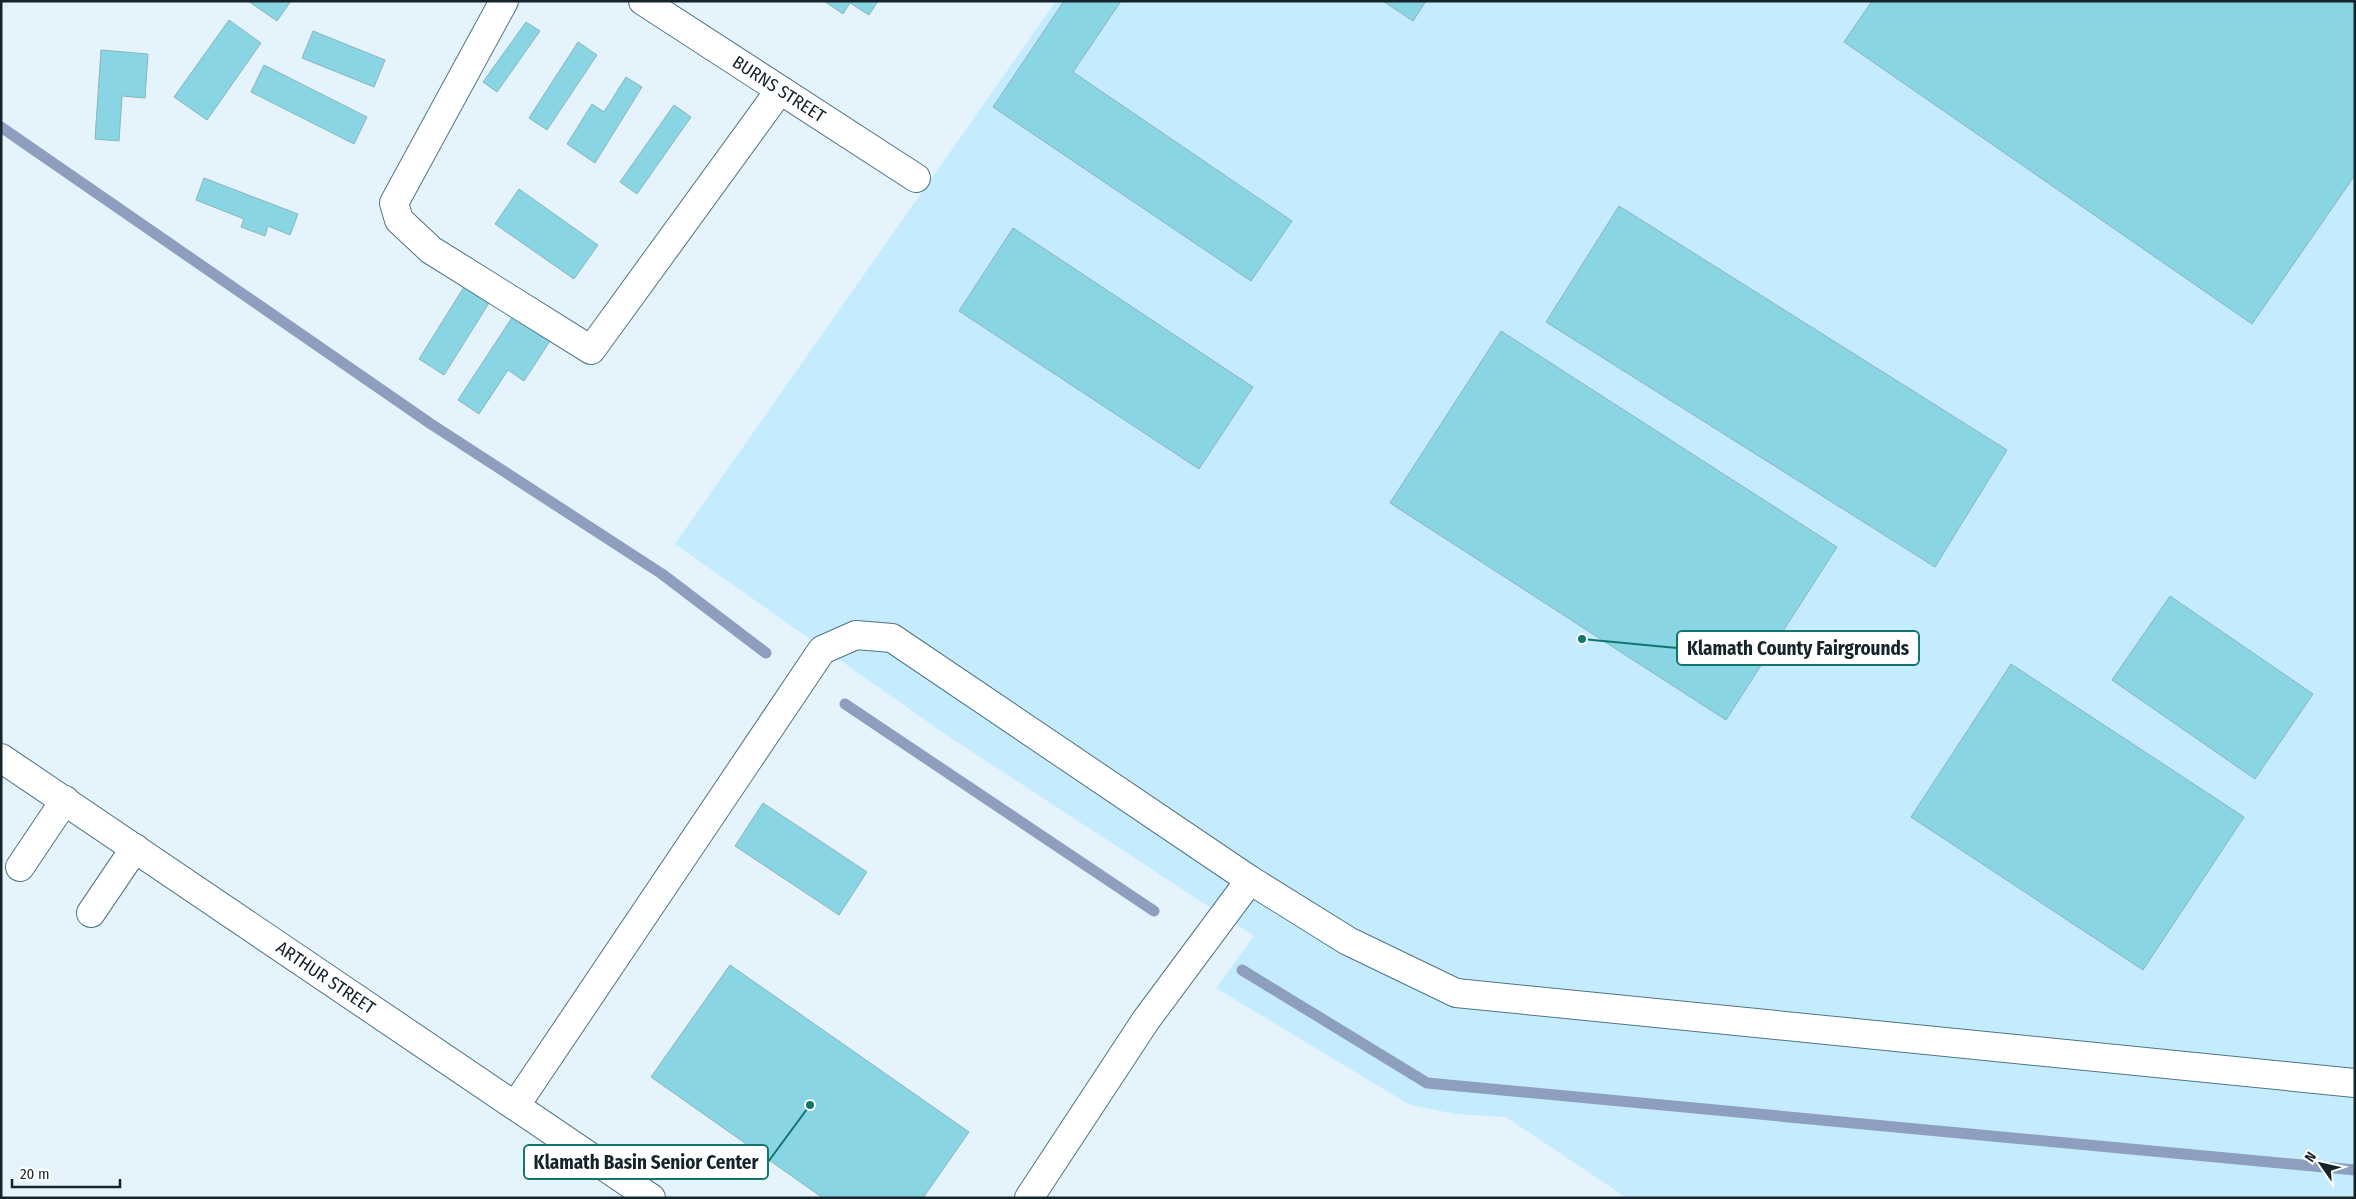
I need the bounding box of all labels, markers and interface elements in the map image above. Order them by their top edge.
street label: BURNS STREET [728,51,830,128]
callout: Klamath County Fairgrounds [1677,631,1919,665]
text: Klamath County Fairgrounds [1687,637,1910,660]
street label: ARTHUR STREET [272,936,380,1019]
north arrow [2296,1139,2346,1189]
callout: Klamath Basin Senior Center [524,1145,768,1179]
text: N [2301,1149,2320,1165]
text: Klamath Basin Senior Center [534,1151,759,1174]
scale bar [12,1156,120,1188]
text: 20 m [20,1165,50,1183]

